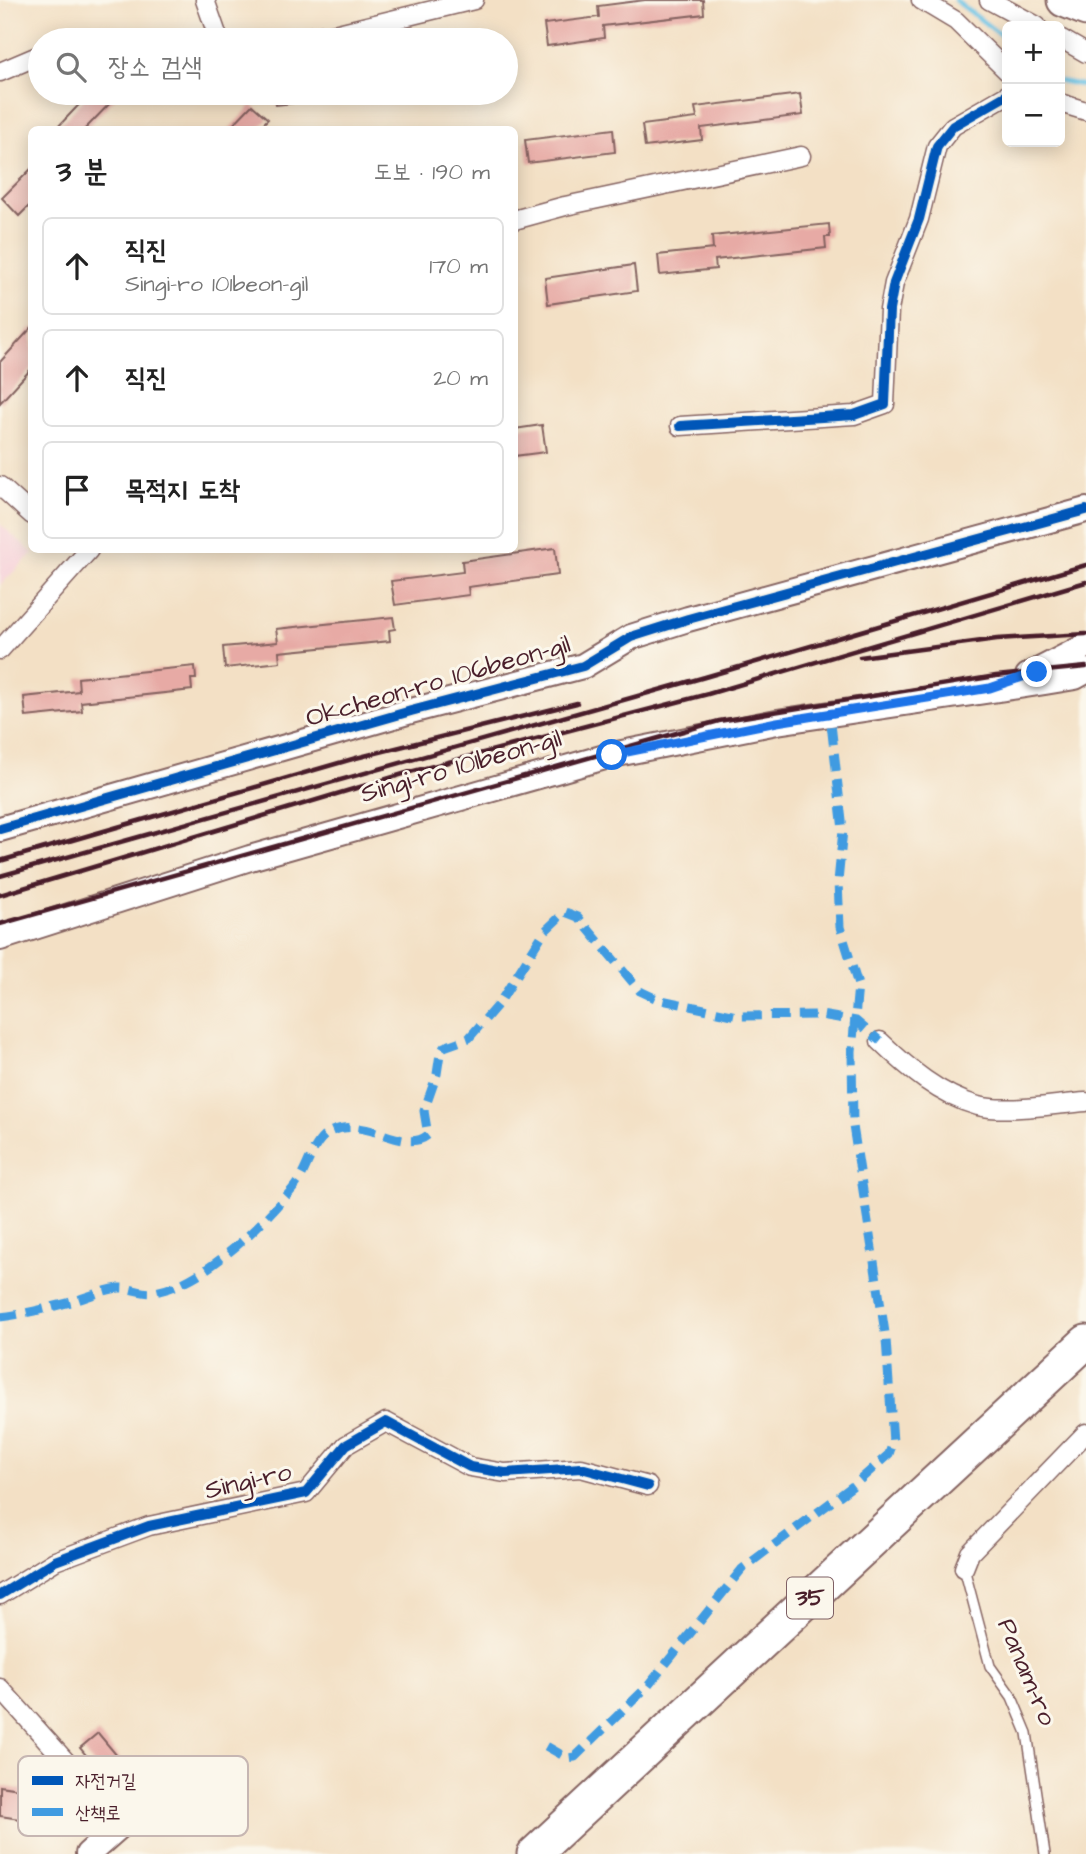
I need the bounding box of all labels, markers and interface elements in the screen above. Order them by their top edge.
map controls [1002,21,1065,147]
button: + [1002,21,1065,84]
search box [28,28,518,105]
icon: search [52,48,90,86]
text: 장소 검색 [108,49,202,85]
button: − [1002,84,1065,147]
text: 3 분 [56,151,107,193]
text: 도보 · 190 m [374,156,490,188]
text: 직진 [125,232,167,268]
icon: ahead [58,247,96,285]
text: 170 m [429,250,488,282]
text: Singi-ro 101beon-gil [125,268,308,300]
icon: ahead [58,359,96,397]
text: 직진 [125,360,167,396]
text: 20 m [433,362,488,394]
icon: arrive [58,471,96,509]
text: 목적지 도착 [125,472,240,508]
street label: Okcheon-ro 106beon-gil [301,626,575,738]
route end [1021,656,1052,687]
street label: Singi-ro 101beon-gil [356,720,566,814]
route start [596,739,627,770]
street label: Singi-ro [201,1453,296,1510]
road number: 35 [787,1578,833,1618]
street label: Panam-ro [988,1613,1066,1732]
legend [18,1756,248,1836]
text: 자전거길 [75,1768,136,1795]
text: 산책로 [75,1800,121,1827]

